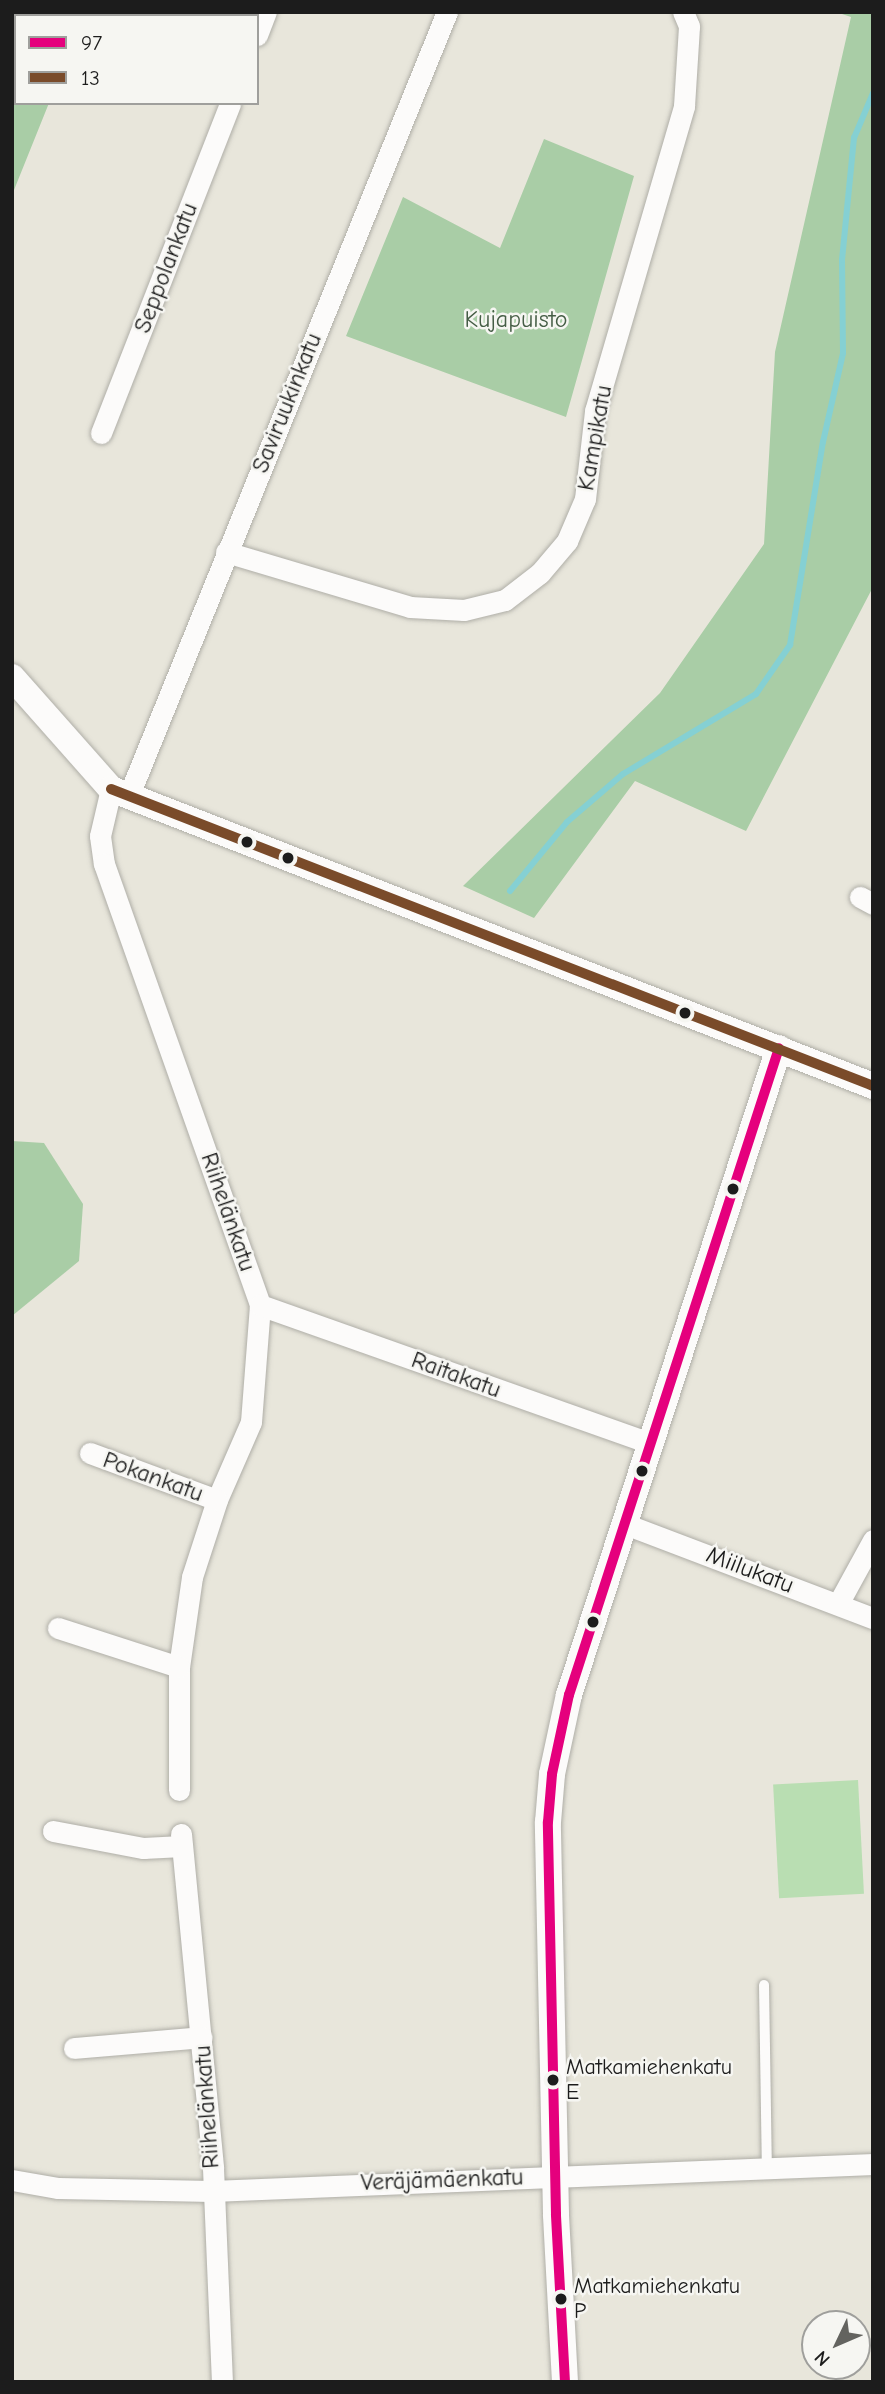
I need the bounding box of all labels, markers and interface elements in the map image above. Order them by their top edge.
legend [14,14,259,105]
text: 97 [81,31,102,55]
text: 13 [81,66,100,90]
street label: Seppolankatu [128,199,204,337]
park label: Kujapuisto [464,306,568,334]
street label: Saviruukinkatu [246,329,328,477]
street label: Kampikatu [572,383,618,493]
unlabelled marker [240,835,254,849]
unlabelled marker [281,851,295,865]
unlabelled marker [678,1006,692,1020]
street label: Riihelänkatu [194,1149,262,1275]
unlabelled marker [726,1182,740,1196]
street label: Raitakatu [407,1346,505,1404]
street label: Pokankatu [99,1446,207,1508]
unlabelled marker [635,1464,649,1478]
street label: Miilukatu [702,1540,798,1600]
unlabelled marker [586,1615,600,1629]
street label: Riihelänkatu [188,2044,226,2170]
place label: Matkamiehenkatu E [566,2054,732,2106]
marker: Matkamiehenkatu E [546,2073,560,2087]
street label: Veräjämäenkatu [360,2163,524,2197]
place label: Matkamiehenkatu P [574,2273,740,2324]
marker: Matkamiehenkatu P [554,2292,568,2306]
north arrow [801,2310,871,2380]
text: N [810,2346,835,2370]

